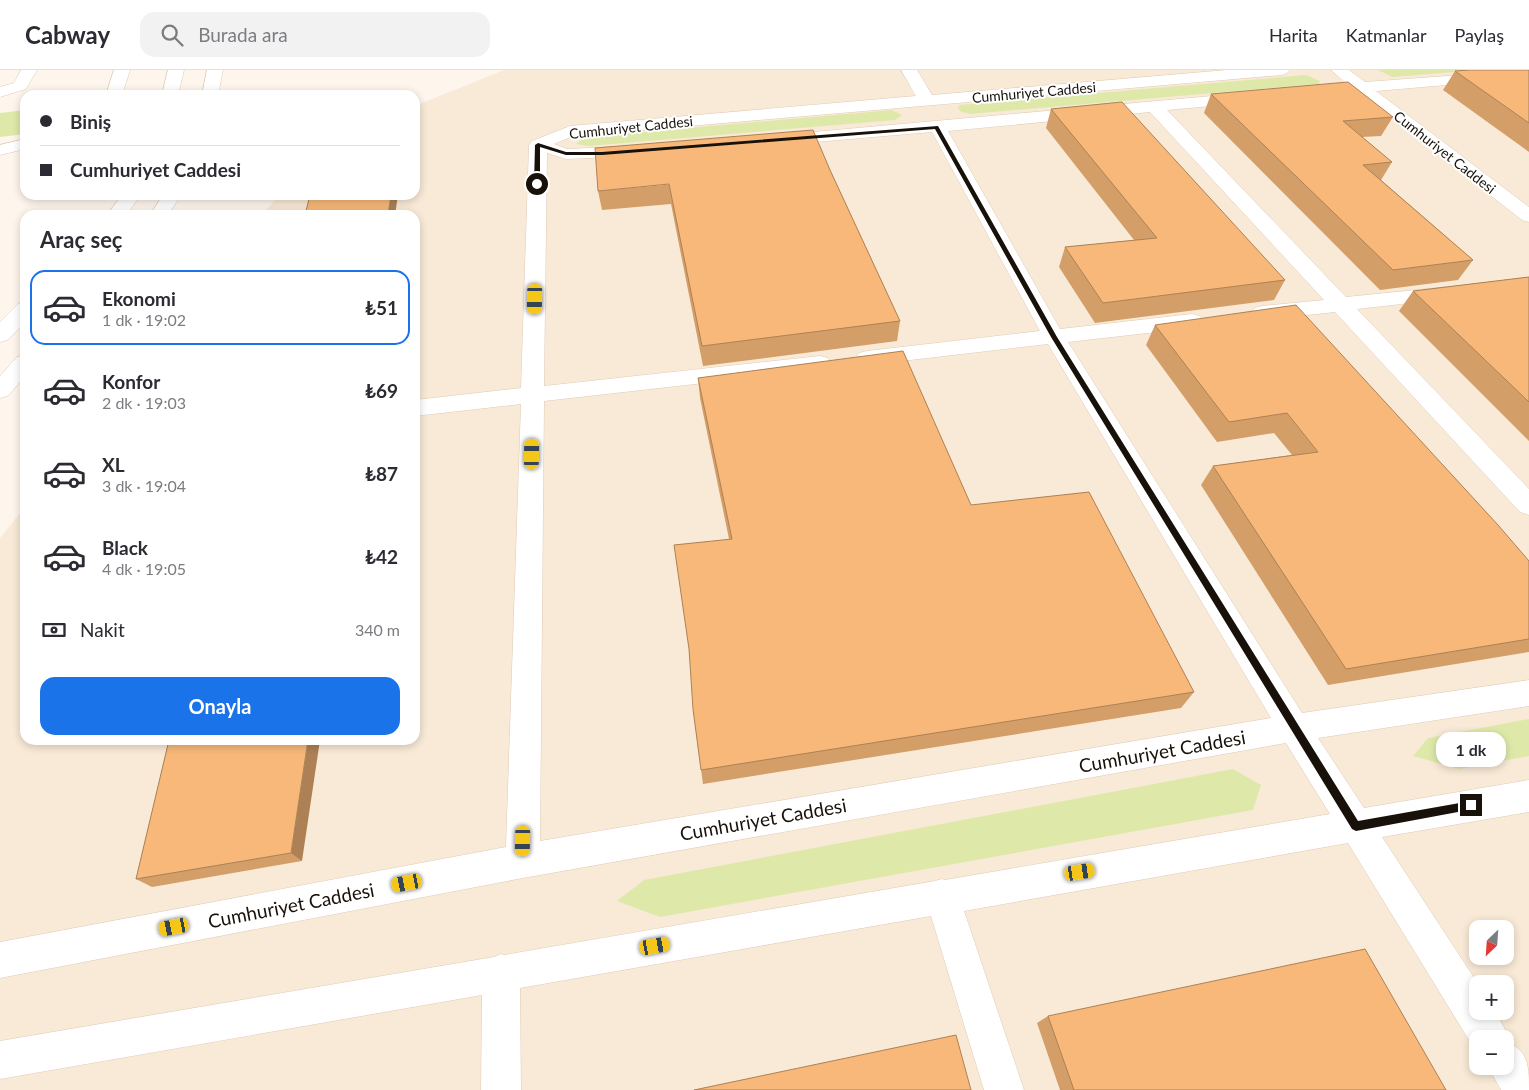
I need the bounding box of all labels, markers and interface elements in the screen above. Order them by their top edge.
search box [140,12,490,57]
text: Cabway [25,20,110,49]
icon: search [158,21,186,49]
text: Burada ara [198,23,288,46]
text: Harita [1269,24,1318,46]
text: Katmanlar [1346,24,1426,46]
text: Paylaş [1454,24,1504,46]
street label: Cumhuriyet Caddesi [971,78,1097,106]
street label: Cumhuriyet Caddesi [1391,107,1499,197]
text: Biniş [70,110,111,133]
street label: Cumhuriyet Caddesi [568,112,694,142]
text: Cumhuriyet Caddesi [70,158,241,181]
route start [526,173,548,195]
text: Araç seç [40,226,123,253]
car [527,284,542,314]
icon: car [42,285,87,330]
text: Ekonomi [102,287,176,310]
text: ₺51 [365,296,398,319]
text: 1 dk · 19:02 [102,310,186,329]
icon: car [42,368,87,413]
text: Konfor [102,370,160,393]
text: ₺69 [365,379,398,402]
text: 2 dk · 19:03 [102,393,186,412]
car [524,439,539,469]
icon: car [42,451,87,496]
text: XL [102,453,125,476]
text: ₺87 [365,462,398,485]
text: 3 dk · 19:04 [102,476,186,495]
icon: car [42,534,87,579]
text: Black [102,536,148,559]
text: ₺42 [365,545,398,568]
text: 4 dk · 19:05 [102,559,186,578]
icon: cash [40,616,68,644]
text: Nakit [80,618,125,641]
text: 340 m [355,620,400,639]
button: Onayla [40,677,400,735]
street label: Cumhuriyet Caddesi [1077,725,1247,777]
callout: 1 dk [1436,732,1506,768]
text: 1 dk [1456,740,1486,759]
street label: Cumhuriyet Caddesi [678,793,848,845]
route end [1460,794,1482,816]
car [515,826,530,856]
car [1064,862,1095,882]
car [390,873,423,893]
street label: Cumhuriyet Caddesi [206,878,376,932]
car [157,917,190,937]
north arrow [1469,920,1514,965]
map controls [1469,920,1514,1075]
car [638,936,671,956]
button: + [1469,975,1514,1020]
button: − [1469,1030,1514,1075]

